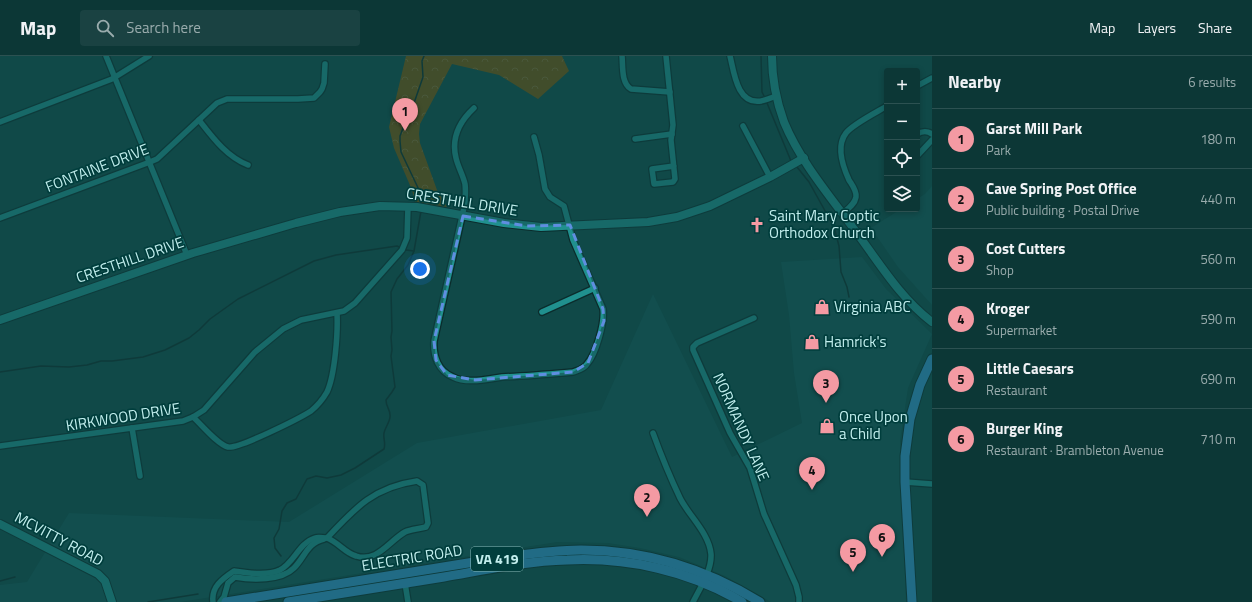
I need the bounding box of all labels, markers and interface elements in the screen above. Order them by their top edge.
search box [80,10,360,46]
text: Map [20,13,56,42]
text: Search here [126,16,201,39]
icon: search [94,17,116,39]
text: Map [1089,17,1115,38]
text: Layers [1137,17,1176,38]
text: Share [1198,17,1232,38]
map controls [884,68,920,212]
button: + [884,68,920,104]
text: Nearby [948,69,1001,95]
text: 6 results [1188,72,1236,92]
pin: 1 [392,98,418,131]
button: − [884,104,920,140]
text: Garst Mill Park [986,117,1082,140]
text: 1 [957,129,965,149]
text: 180 m [1200,129,1236,149]
street label: FONTAINE DRIVE [42,137,152,198]
button: locate [884,140,920,176]
text: Park [986,140,1011,160]
button: layers [884,176,920,212]
text: Cave Spring Post Office [986,177,1137,200]
street label: CRESTHILL DRIVE [405,181,520,222]
text: 2 [957,189,965,209]
text: 440 m [1200,189,1236,209]
text: Public building · Postal Drive [986,200,1139,220]
place label: Saint Mary Coptic Orthodox Church [769,204,879,244]
church icon: Saint Mary Coptic Orthodox Church [748,216,766,234]
street label: CRESTHILL DRIVE [73,230,187,289]
text: Cost Cutters [986,237,1065,260]
text: 3 [957,249,965,269]
text: 560 m [1200,249,1236,269]
your location [410,259,430,279]
text: Shop [986,260,1014,280]
place label: Virginia ABC [834,295,911,318]
text: Kroger [986,297,1030,320]
shop icon: Virginia ABC [813,298,831,316]
text: 4 [957,309,965,329]
text: 590 m [1200,309,1236,329]
text: Supermarket [986,320,1057,340]
place label: Hamrick's [824,330,886,353]
shop icon: Hamrick's [803,333,821,351]
text: Little Caesars [986,357,1074,380]
street label: NORMANDY LANE [707,369,776,485]
text: 5 [957,369,965,389]
text: 690 m [1200,369,1236,389]
pin: 3 [813,370,839,403]
text: Restaurant [986,380,1047,400]
street label: KIRKWOOD DRIVE [64,396,182,437]
place label: Once Upon a Child [839,405,908,445]
shop icon: Once Upon a Child [818,417,836,435]
text: Burger King [986,417,1063,440]
text: 6 [957,429,965,449]
text: 710 m [1200,429,1236,449]
text: Restaurant · Brambleton Avenue [986,440,1164,460]
pin: 4 [799,457,825,490]
pin: 2 [634,484,660,517]
street label: MCVITTY ROAD [11,505,108,572]
pin: 6 [869,524,895,557]
street label: ELECTRIC ROAD [360,538,464,577]
pin: 5 [840,539,866,572]
road number: VA 419 [471,547,523,571]

